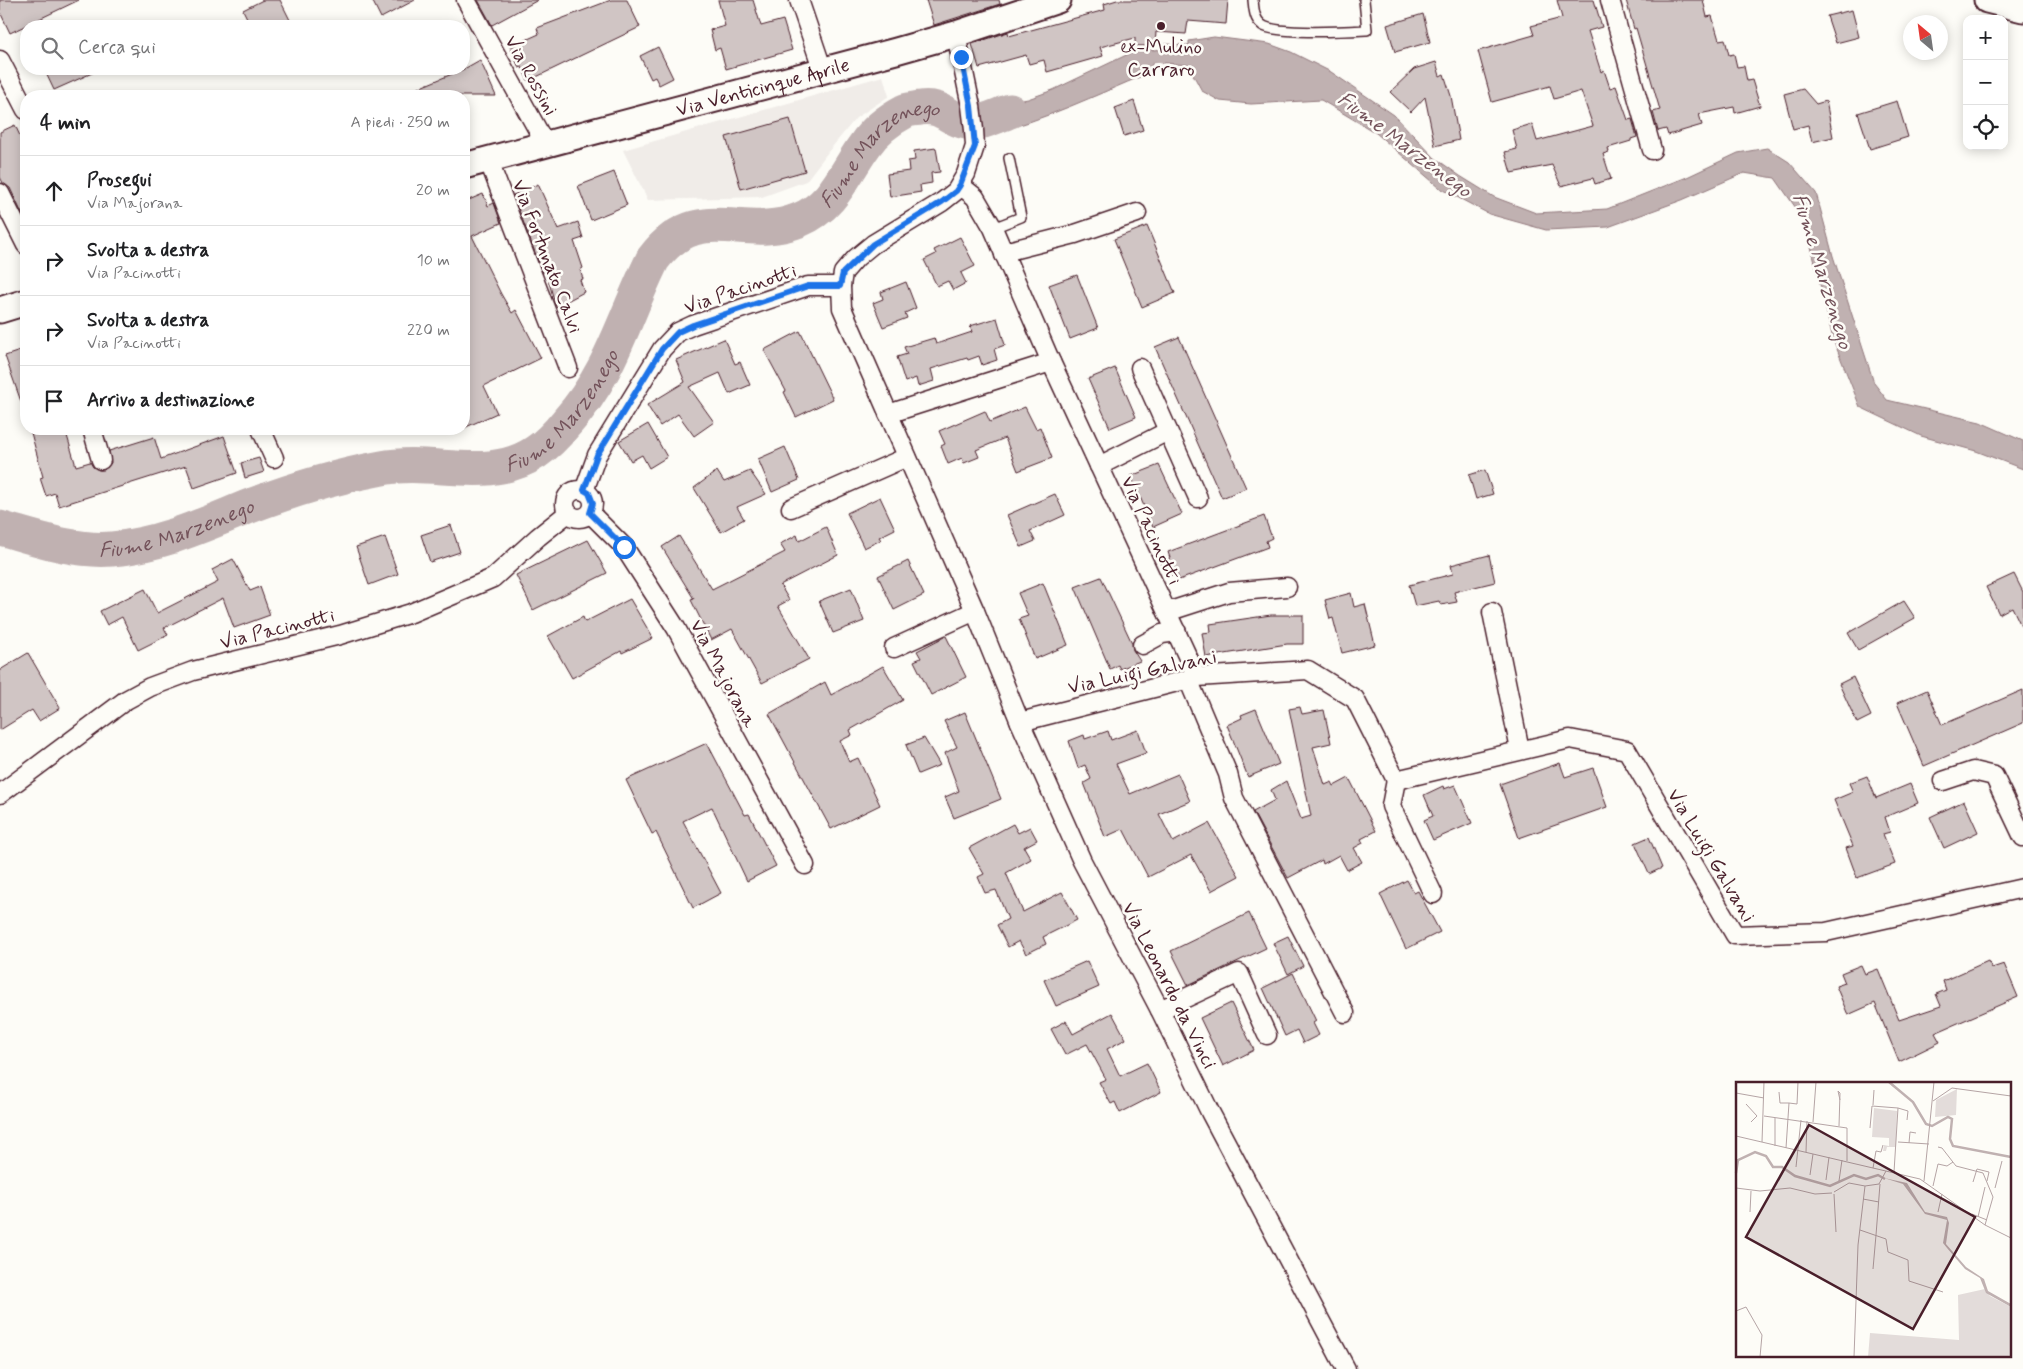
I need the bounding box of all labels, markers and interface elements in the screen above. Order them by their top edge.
north arrow [1903,15,1948,60]
map controls [1963,15,2008,150]
button: + [1963,15,2008,60]
search box [20,20,470,75]
marker: ex-Mulino Carraro [1155,20,1167,32]
street label: Via Rossini [498,31,564,121]
icon: search [38,34,66,62]
place label: ex-Mulino Carraro [1120,34,1202,84]
text: Cerca qui [78,35,156,60]
route end [950,46,973,69]
street label: Via Venticinque Aprile [673,52,853,124]
button: − [1963,60,2008,105]
water label: Fiume Marzenego [1332,85,1478,205]
water label: Fiume Marzenego [814,95,944,215]
button: locate [1963,105,2008,150]
text: 4 min [40,109,91,137]
text: A piedi · 250 m [350,112,450,133]
text: Prosegui [87,168,152,193]
street label: Via Fortunato Calvi [505,176,588,337]
icon: ahead [40,177,68,205]
text: 20 m [416,180,450,201]
water label: Fiume Marzenego [1785,190,1859,353]
text: Via Majorana [87,193,182,214]
text: Svolta a destra [87,238,209,263]
icon: right [40,247,68,275]
text: 10 m [417,250,450,271]
street label: Via Pacinotti [681,258,800,321]
text: Via Pacinotti [87,263,181,284]
text: Svolta a destra [87,308,209,333]
icon: right [40,317,68,345]
text: 220 m [407,320,450,341]
text: Via Pacinotti [87,333,181,354]
water label: Fiume Marzenego [502,344,627,480]
icon: arrive [40,387,68,415]
text: Arrivo a destinazione [87,388,255,413]
street label: Via Pacinotti [1114,472,1188,589]
water label: Fiume Marzenego [99,492,259,564]
route start [613,536,636,559]
street label: Via Pacinotti [217,602,338,657]
street label: Via Majorana [683,615,763,733]
street label: Via Luigi Galvani [1065,643,1220,703]
street label: Via Luigi Galvani [1658,784,1761,929]
street label: Via Leonardo da Vinci [1115,898,1222,1074]
inset map [1736,1082,2010,1356]

